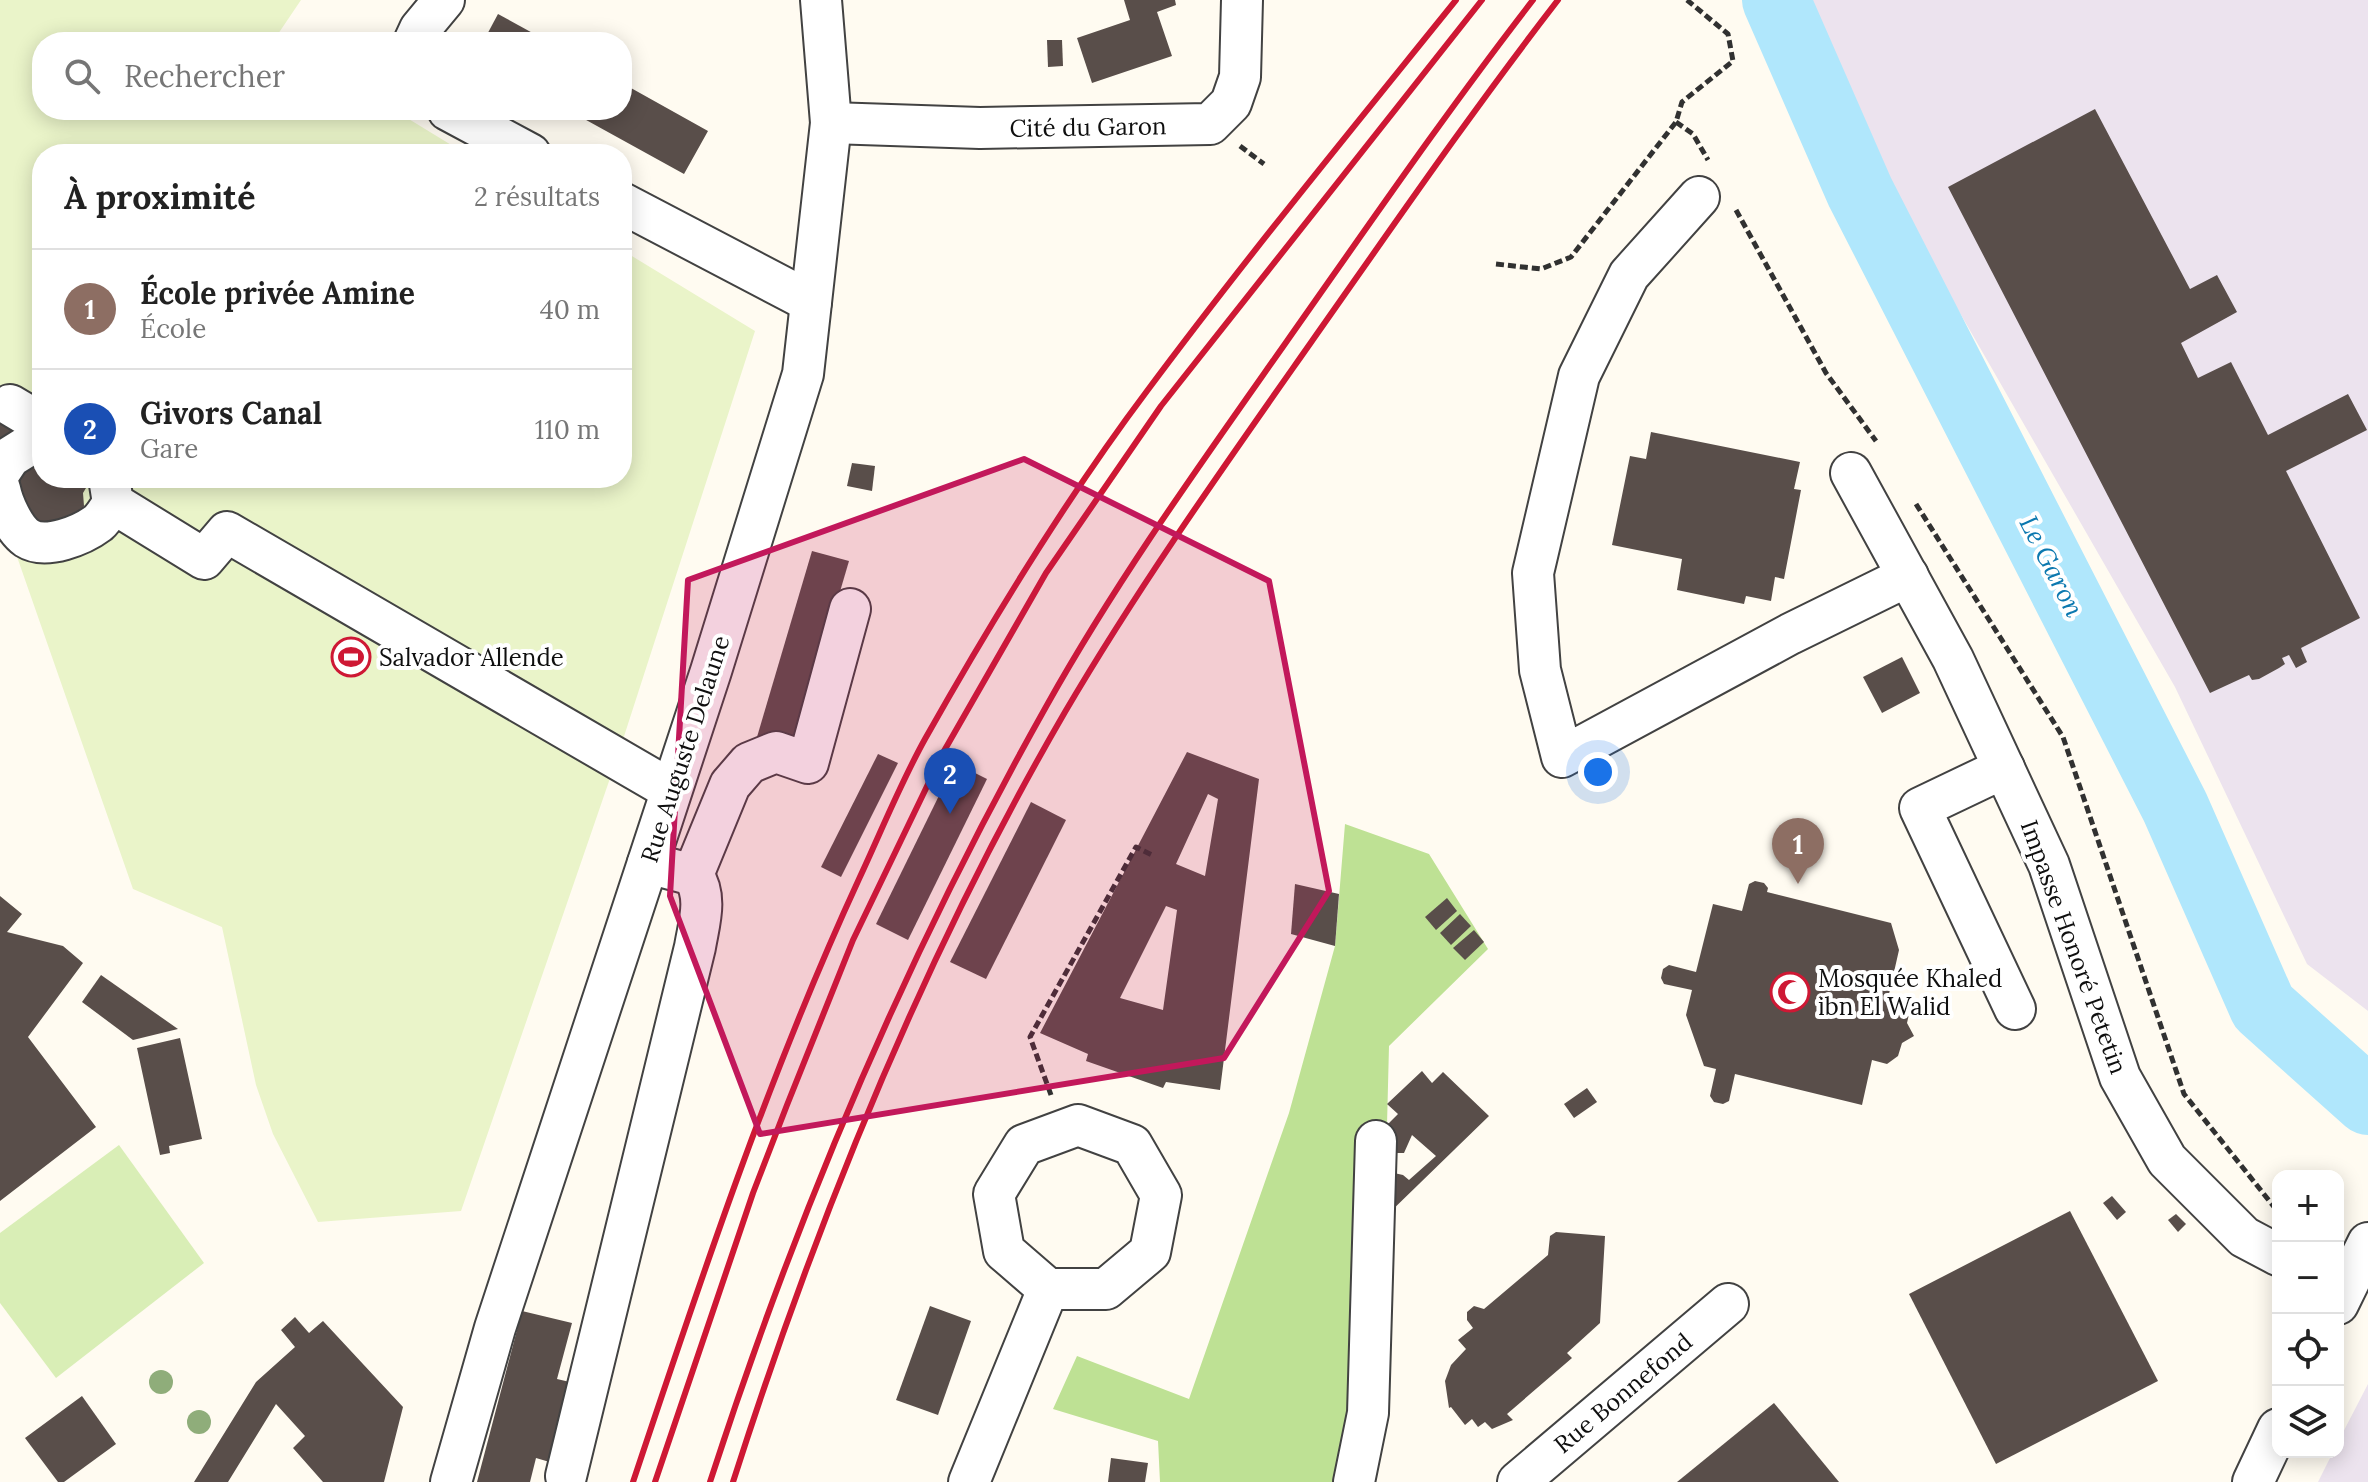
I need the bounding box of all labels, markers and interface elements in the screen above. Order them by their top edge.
search box [32,32,632,120]
icon: search [60,54,104,98]
text: Rechercher [124,57,285,95]
street label: Cité du Garon [1009,110,1167,144]
text: À proximité [64,175,255,218]
text: 2 résultats [474,180,600,213]
text: École privée Amine [140,274,415,312]
text: 1 [85,293,95,326]
text: 40 m [540,293,600,326]
text: École [140,312,206,345]
text: Givors Canal [140,394,322,432]
text: 2 [83,413,97,446]
text: 110 m [535,413,600,446]
text: Gare [140,432,198,465]
water label: Le Garon [2013,510,2091,622]
street label: Rue Auguste Delaune [634,632,736,866]
sports icon: Salvador Allende [330,636,372,678]
place label: Salvador Allende [379,642,564,673]
pin: 2 [924,748,976,814]
your location [1578,752,1618,792]
street label: Impasse Honoré Petetin [2014,816,2134,1078]
pin: 1 [1772,818,1824,884]
place label: Mosquée Khaled ibn El Walid [1818,963,2002,1022]
mosque icon: Mosquée Khaled ibn El Walid [1769,971,1811,1013]
map controls [2272,1170,2344,1458]
button: + [2272,1170,2344,1242]
button: − [2272,1242,2344,1314]
button: locate [2272,1314,2344,1386]
street label: Rue Bonnefond [1548,1326,1698,1460]
button: layers [2272,1386,2344,1458]

